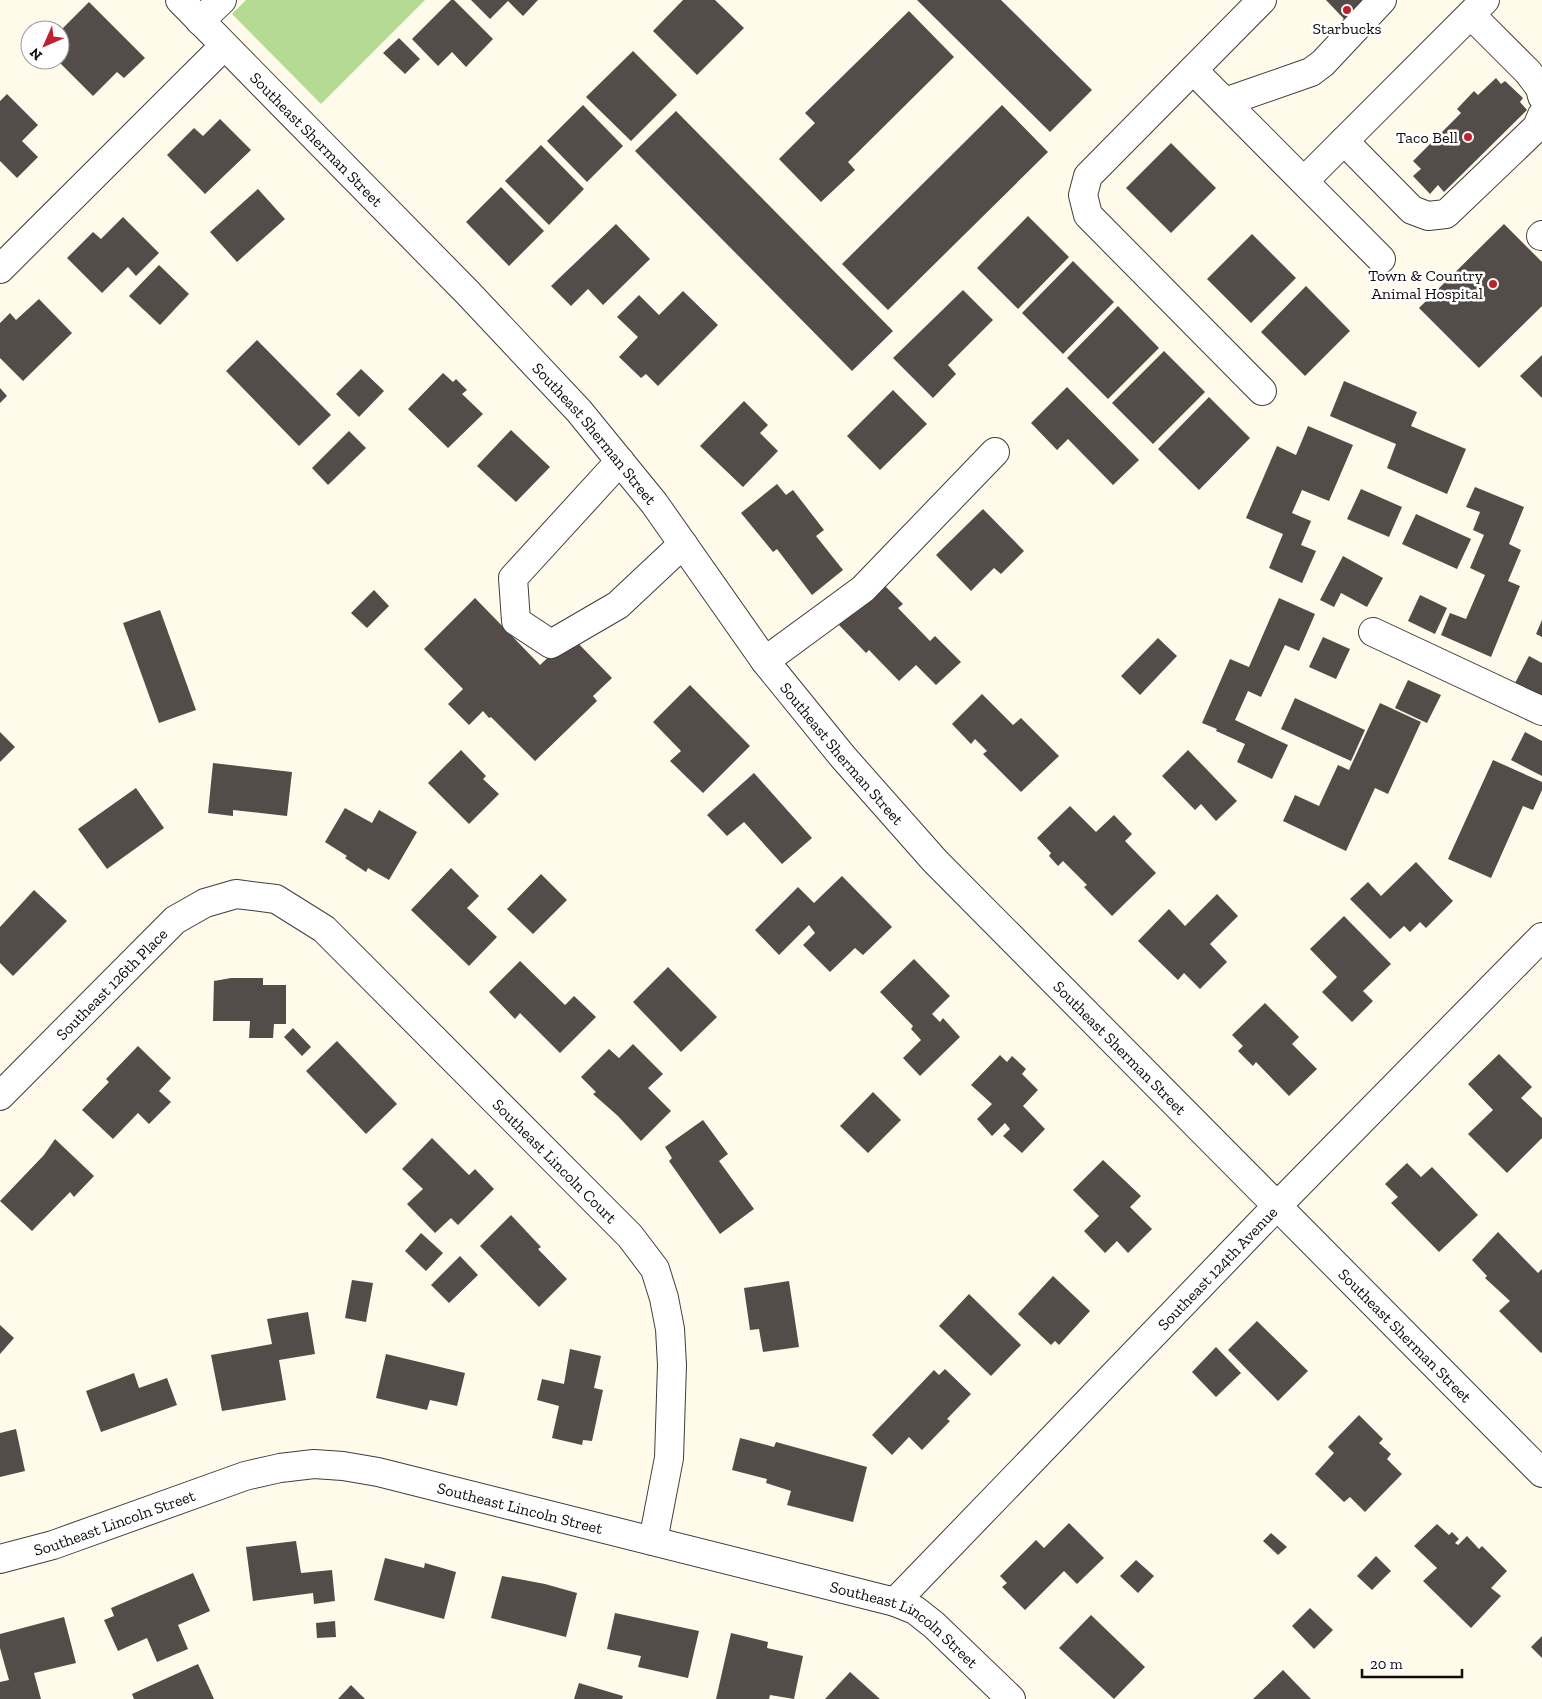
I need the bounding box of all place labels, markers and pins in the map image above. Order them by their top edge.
marker: Starbucks [1341,4,1353,16]
place label: Starbucks [1312,19,1382,38]
place label: Taco Bell [1396,128,1458,147]
marker: Taco Bell [1462,131,1474,143]
place label: Town & Country Animal Hospital [1368,266,1484,303]
marker: Town & Country Animal Hospital [1487,278,1499,290]

